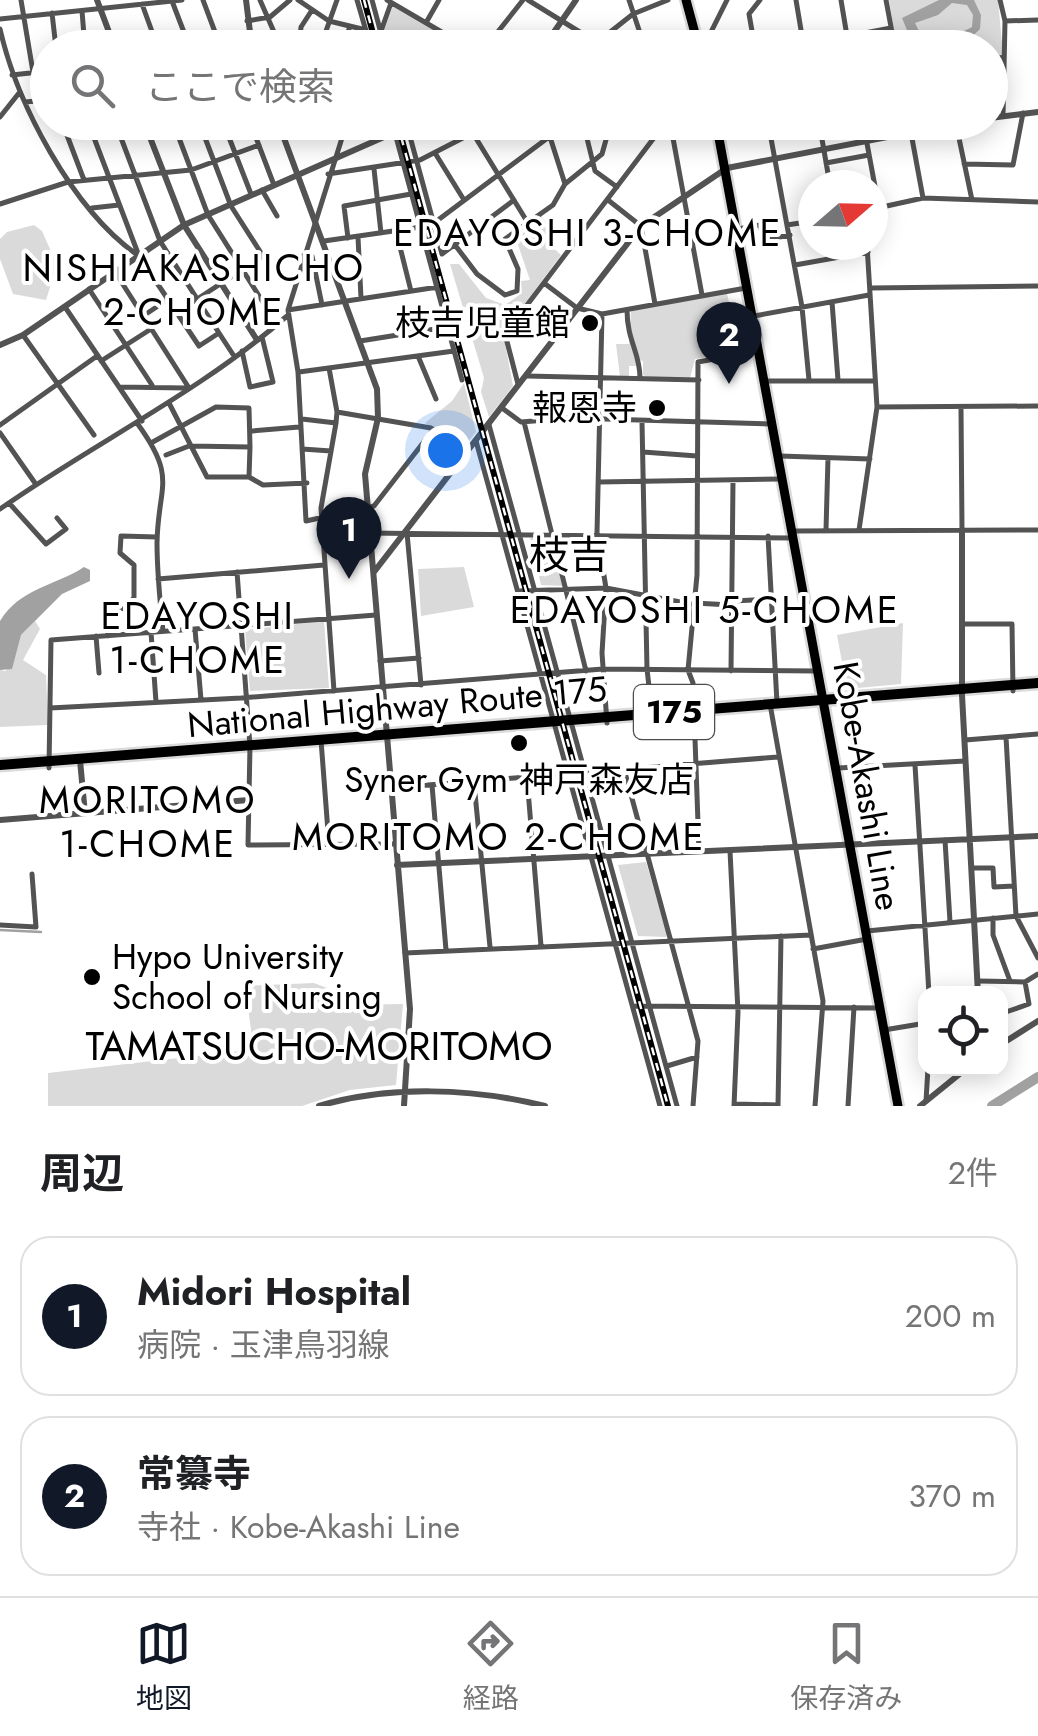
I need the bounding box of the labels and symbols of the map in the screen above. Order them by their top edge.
north arrow [798,170,888,260]
district label: EDAYOSHI 3-CHOME [393,205,783,260]
district label: NISHIAKASHICHO 2-CHOME [22,240,366,339]
place label: 枝吉児童館 [395,298,570,348]
pin: 2 [696,302,762,384]
marker: 枝吉児童館 [579,312,601,334]
place label: 報恩寺 [532,383,637,433]
marker: 報恩寺 [646,397,668,419]
your location [420,425,471,476]
pin: 1 [316,496,382,579]
district label: 枝吉 [529,526,609,584]
district label: EDAYOSHI 5-CHOME [510,582,900,637]
district label: EDAYOSHI 1-CHOME [101,588,295,687]
street label: Kobe-Akashi Line [821,658,913,914]
street label: National Highway Route 175 [185,664,609,750]
road number: 175 [634,685,714,739]
marker: Syner Gym 神戸森友店 [508,732,530,754]
place label: Syner Gym 神戸森友店 [344,755,694,805]
district label: MORITOMO 1-CHOME [39,772,257,871]
district label: MORITOMO 2-CHOME [292,809,706,864]
place label: Hypo University School of Nursing [112,932,382,1022]
marker: Hypo University School of Nursing [81,966,103,988]
district label: TAMATSUCHO-MORITOMO [86,1017,552,1075]

